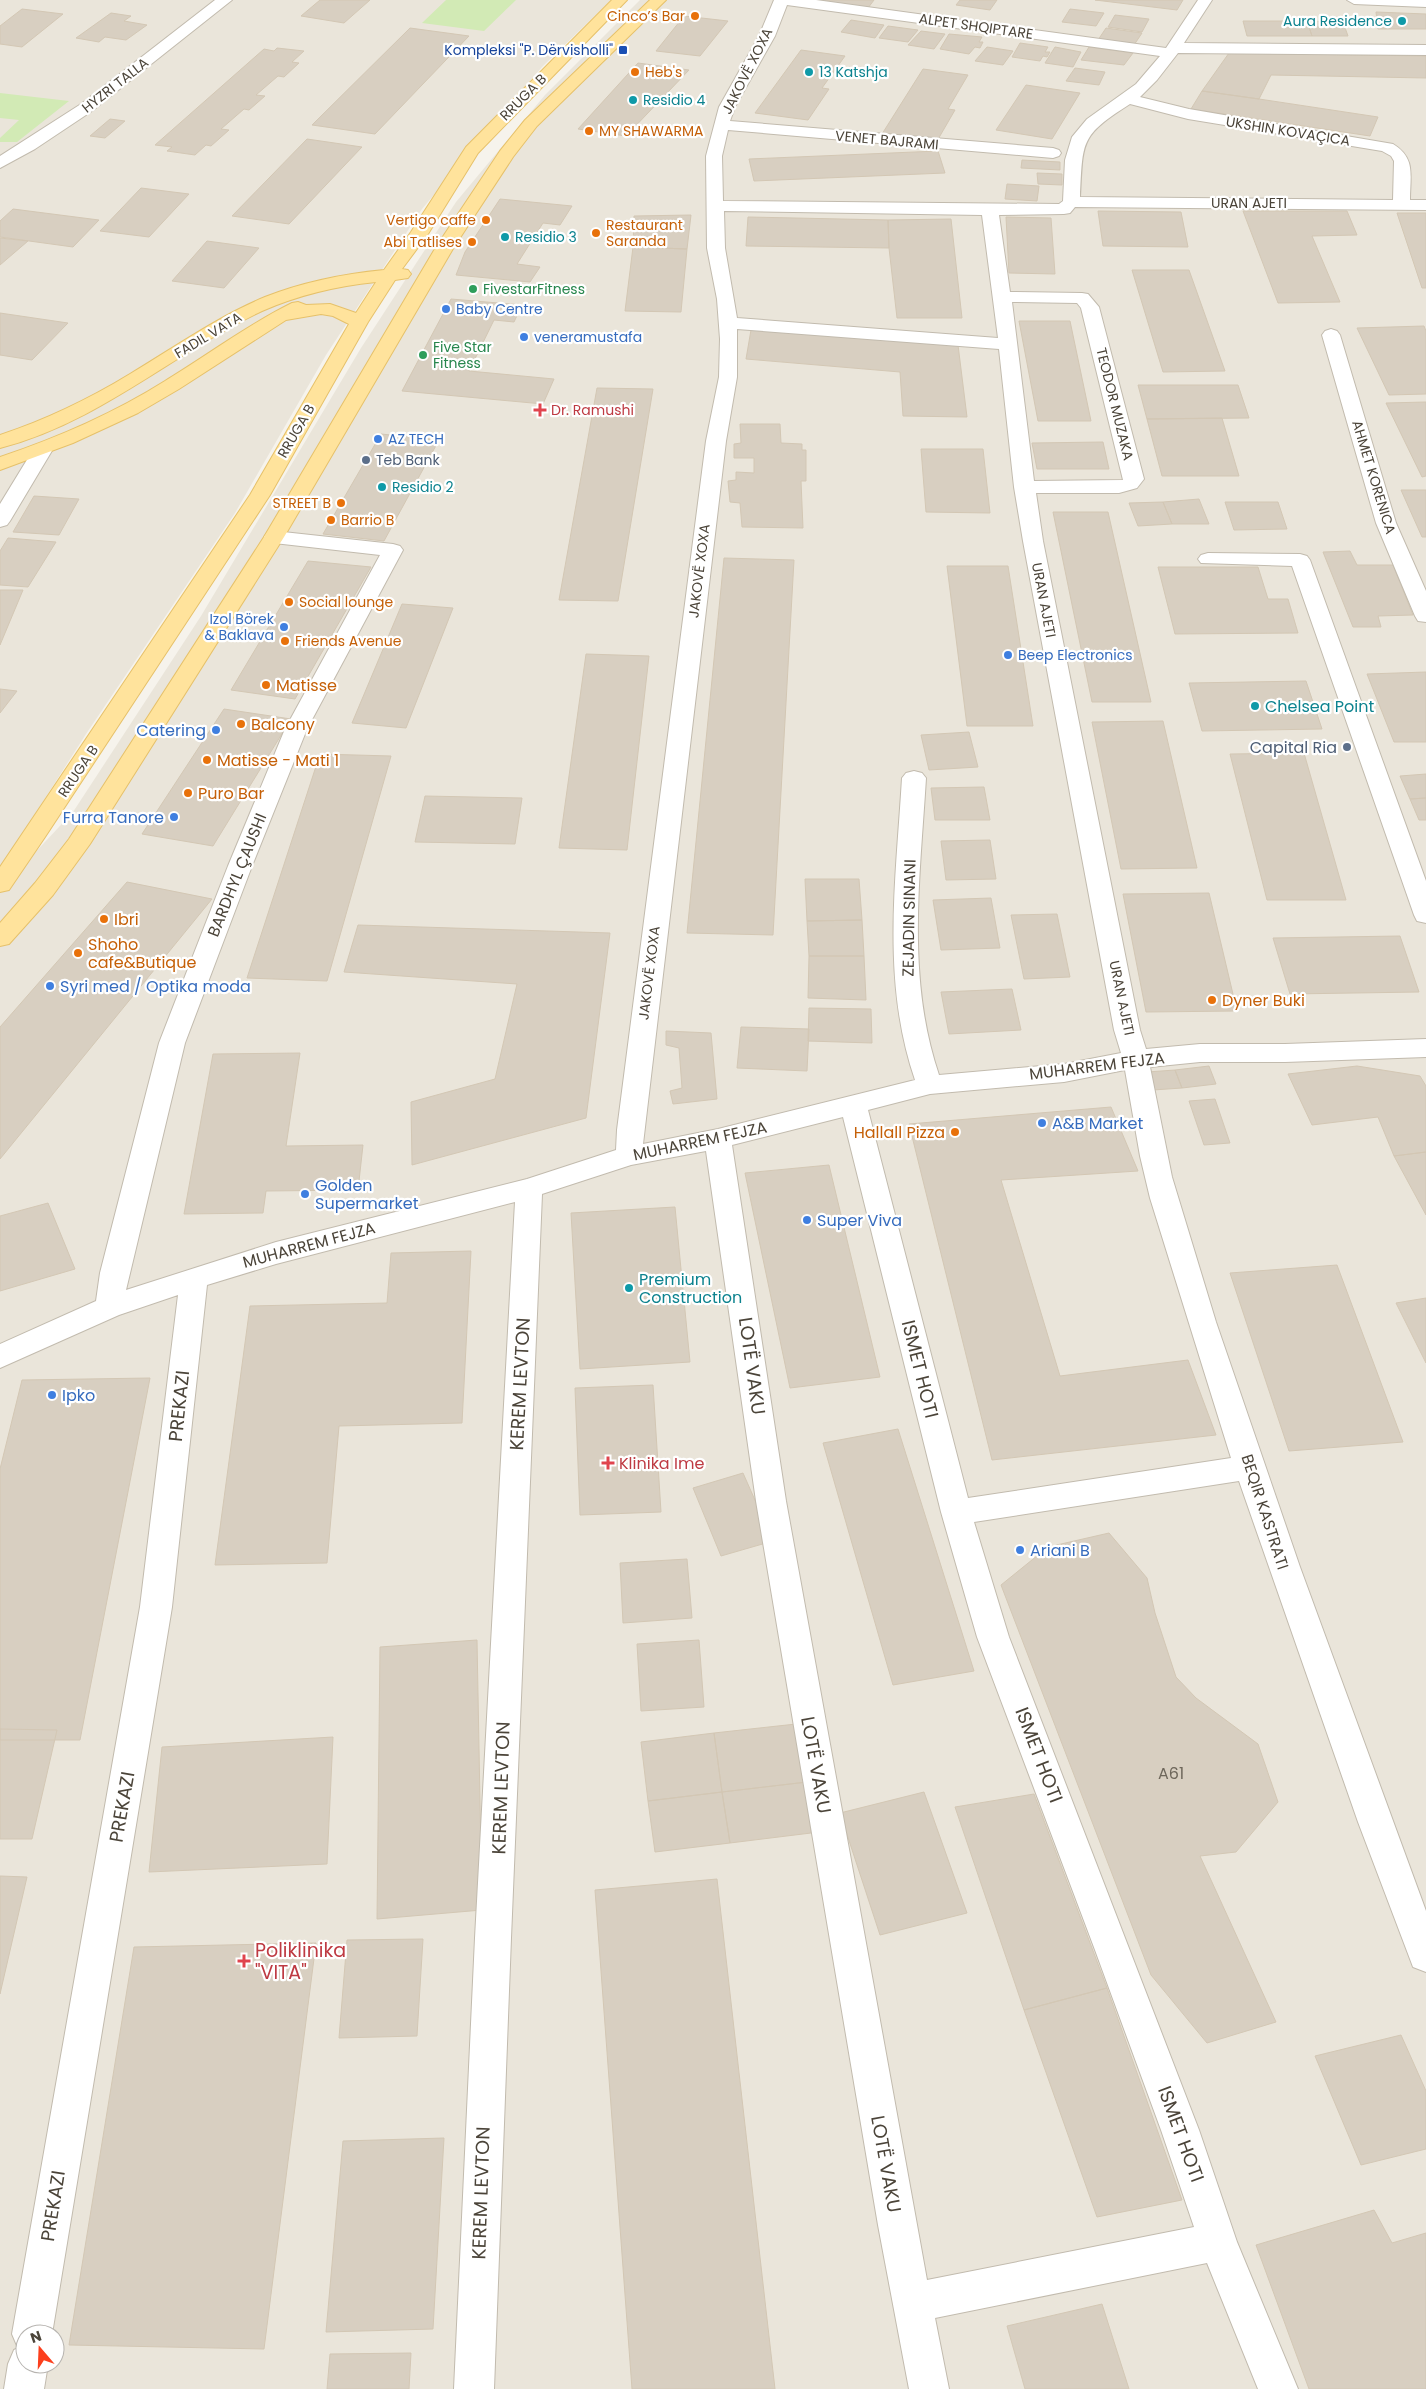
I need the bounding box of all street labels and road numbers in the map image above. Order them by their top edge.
street label: ALPET SHQIPTARE [918,8,1034,44]
street label: JAKOVË XOXA [717,24,777,118]
street label: HYZRI TALLA [77,53,153,117]
street label: RRUGA B [495,69,551,125]
street label: UKSHIN KOVAÇICA [1224,111,1352,151]
street label: VENET BAJRAMI [834,126,940,154]
street label: URAN AJETI [1211,193,1287,213]
street label: FADIL VATA [170,307,246,363]
street label: TEODOR MUZAKA [1091,346,1139,462]
street label: RRUGA B [273,400,319,462]
street label: AHMET KORENICA [1347,418,1401,536]
street label: JAKOVË XOXA [683,523,715,619]
street label: URAN AJETI [1027,561,1061,639]
street label: RRUGA B [53,741,103,801]
street label: BARDHYL ÇAUSHI [202,810,272,940]
street label: ZEJADIN SINANI [896,859,922,977]
street label: JAKOVË XOXA [633,925,665,1021]
street label: URAN AJETI [1104,959,1140,1037]
street label: MUHARREM FEJZA [1028,1046,1166,1086]
street label: MUHARREM FEJZA [631,1116,769,1166]
street label: MUHARREM FEJZA [240,1216,378,1274]
street label: LOTË VAKU [732,1316,772,1416]
street label: KEREM LEVTON [503,1317,537,1451]
street label: ISMET HOTI [895,1317,945,1421]
street label: PREKAZI [162,1369,196,1443]
street label: BEQIR KASTRATI [1236,1451,1294,1573]
street label: ISMET HOTI [1008,1703,1070,1807]
street label: LOTË VAKU [794,1714,838,1816]
street label: KEREM LEVTON [485,1721,517,1855]
street label: PREKAZI [103,1769,141,1845]
street label: ISMET HOTI [1151,2082,1211,2186]
street label: LOTË VAKU [864,2113,908,2215]
street label: KEREM LEVTON [465,2126,497,2260]
street label: PREKAZI [34,2169,72,2243]

